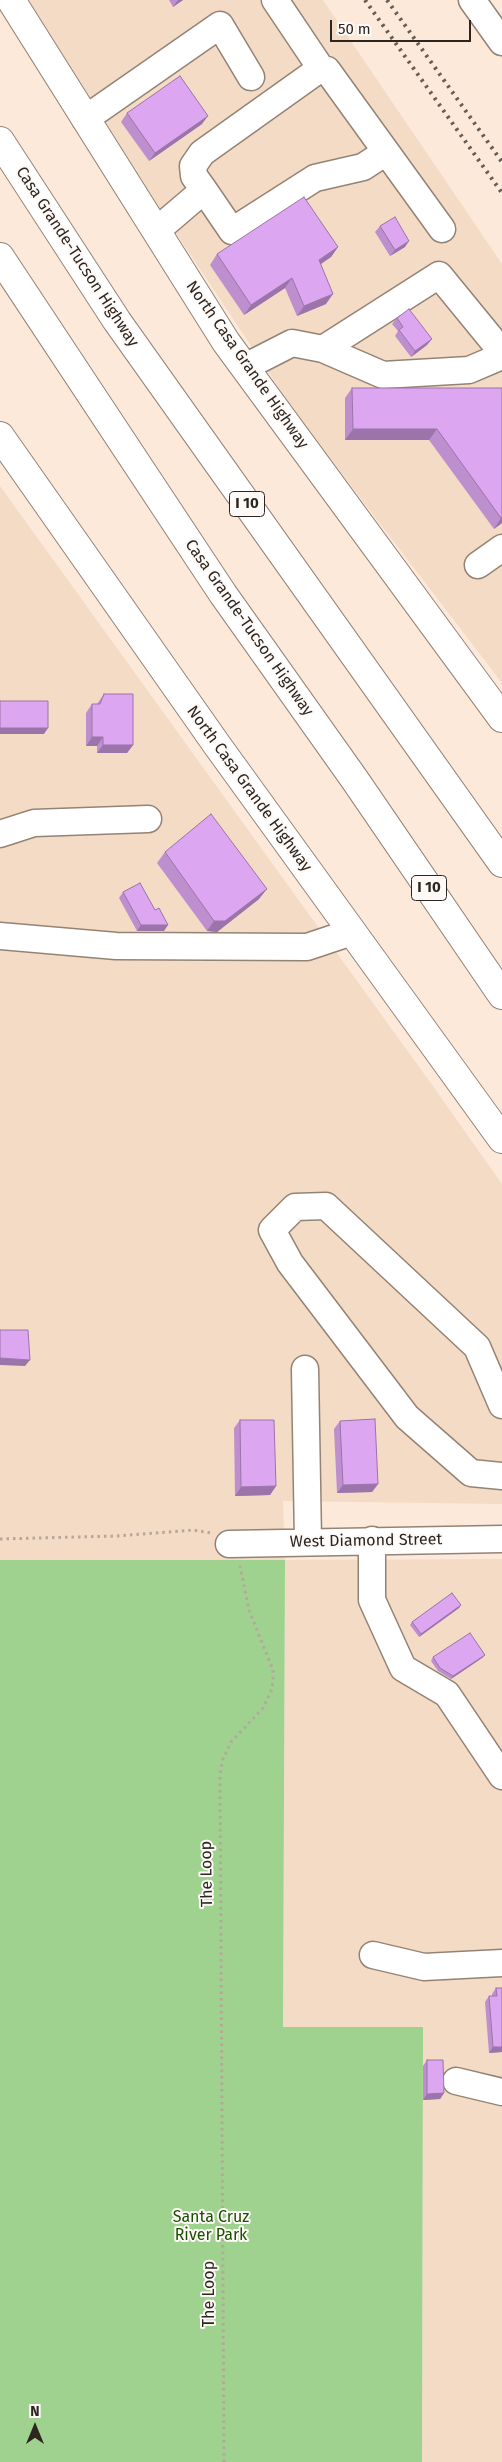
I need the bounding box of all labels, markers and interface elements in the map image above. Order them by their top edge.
scale bar [332,10,473,42]
text: 50 m [338,20,371,38]
street label: Casa Grande-Tucson Highway [11,163,143,351]
street label: North Casa Grande Highway [182,277,312,453]
road number: I 10 [230,492,264,516]
street label: Casa Grande-Tucson Highway [181,536,317,720]
street label: North Casa Grande Highway [182,702,316,876]
road number: I 10 [412,876,446,900]
street label: West Diamond Street [290,1530,442,1552]
street label: The Loop [197,1841,217,1907]
park label: Santa Cruz River Park [173,2208,249,2246]
street label: The Loop [200,2261,220,2327]
north arrow [10,2402,60,2452]
text: N [30,2403,40,2420]

